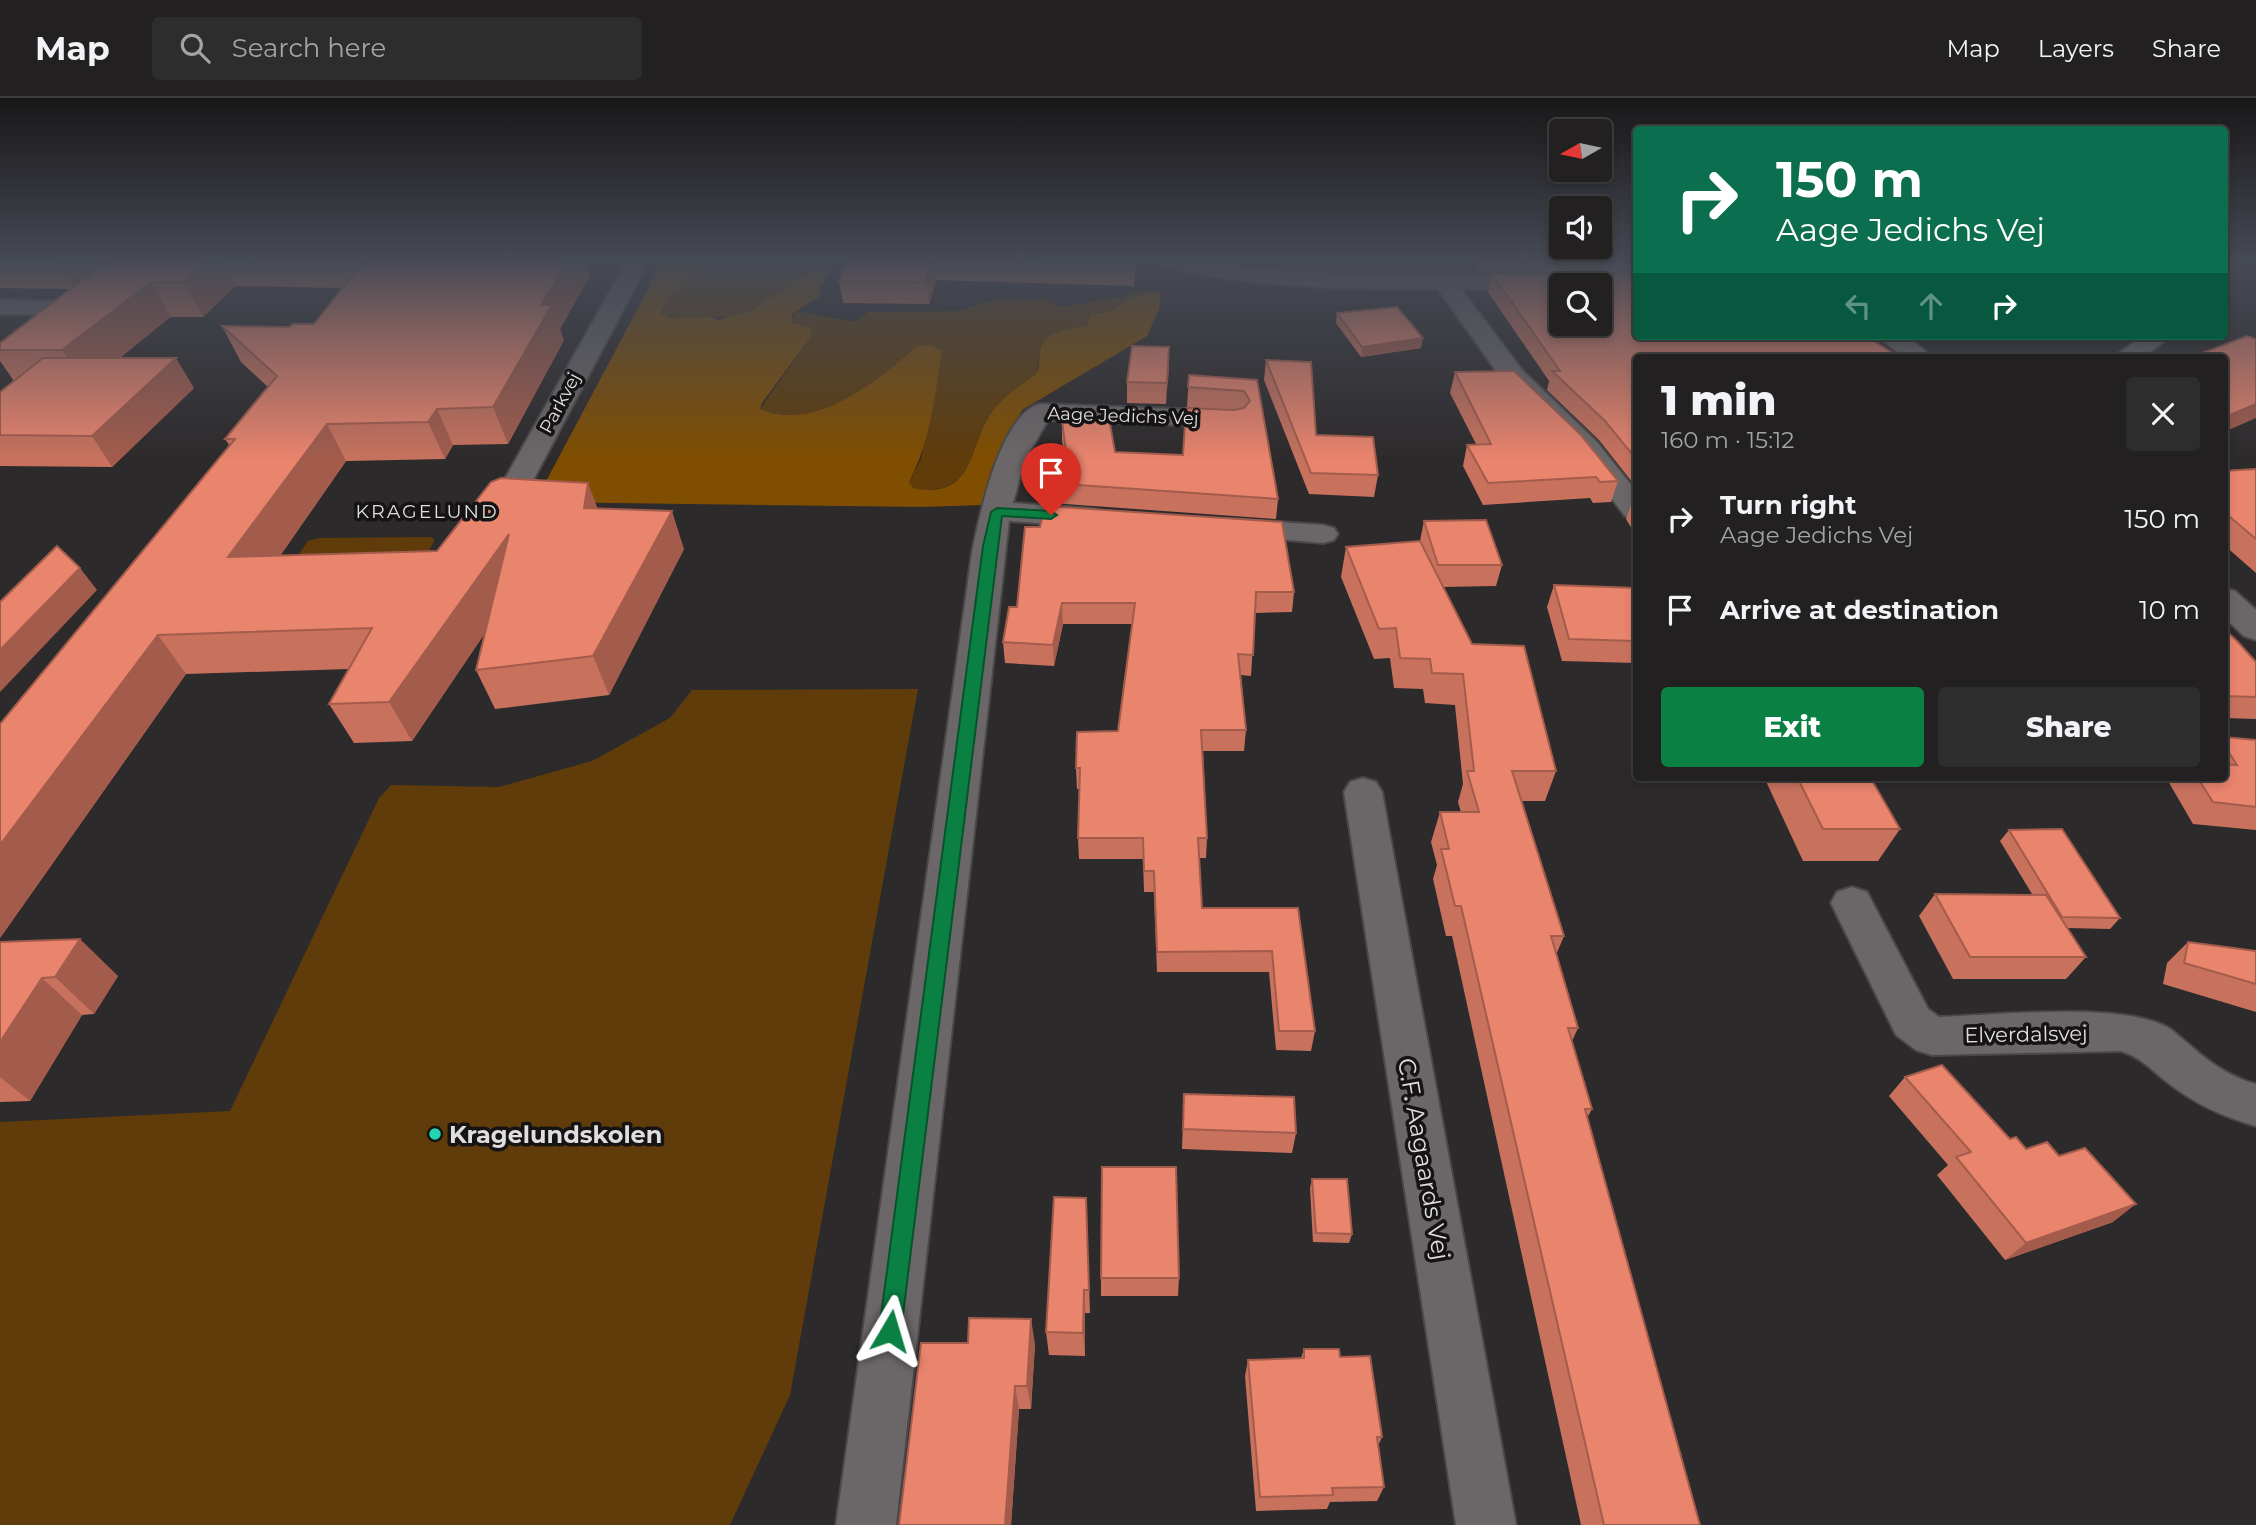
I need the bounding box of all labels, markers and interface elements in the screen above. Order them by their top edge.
search box [152,17,642,80]
text: Map [35,28,110,68]
icon: search [176,29,214,67]
text: Search here [232,32,386,64]
text: Map [1946,34,2000,63]
text: Layers [2038,34,2114,63]
text: Share [2152,34,2221,63]
north arrow [1549,119,1612,182]
map controls [1549,119,1612,336]
text: 150 m [1776,150,1923,209]
icon: right [1661,154,1752,245]
button: sound [1549,196,1612,259]
text: Aage Jedichs Vej [1776,210,2045,249]
button: search [1549,273,1612,336]
icon: left [1839,287,1877,325]
icon: ahead [1912,287,1950,325]
icon: right [1985,287,2023,325]
street label: Parkvej [535,369,585,437]
text: 1 min [1661,374,1777,426]
button: close [2126,377,2200,451]
street label: Aage Jedichs Vej [1047,402,1199,430]
text: 160 m · 15:12 [1661,426,1794,454]
pin [1021,443,1081,515]
icon: arrive [1032,454,1070,492]
text: Turn right [1720,489,1856,521]
district label: KRAGELUND [355,500,499,523]
icon: right [1661,500,1699,538]
text: 150 m [2124,503,2200,535]
text: Aage Jedichs Vej [1720,521,1913,549]
icon: arrive [1661,591,1699,629]
text: Arrive at destination [1720,594,1999,626]
text: 10 m [2139,594,2200,626]
button: Exit [1661,687,1924,767]
button: Share [1938,687,2200,767]
street label: Elverdalsvej [1964,1020,2088,1048]
street label: C.F. Aagaards Vej [1392,1056,1456,1262]
place label: Kragelundskolen [449,1120,662,1149]
marker: Kragelundskolen [427,1126,443,1142]
position arrow [853,1294,927,1368]

